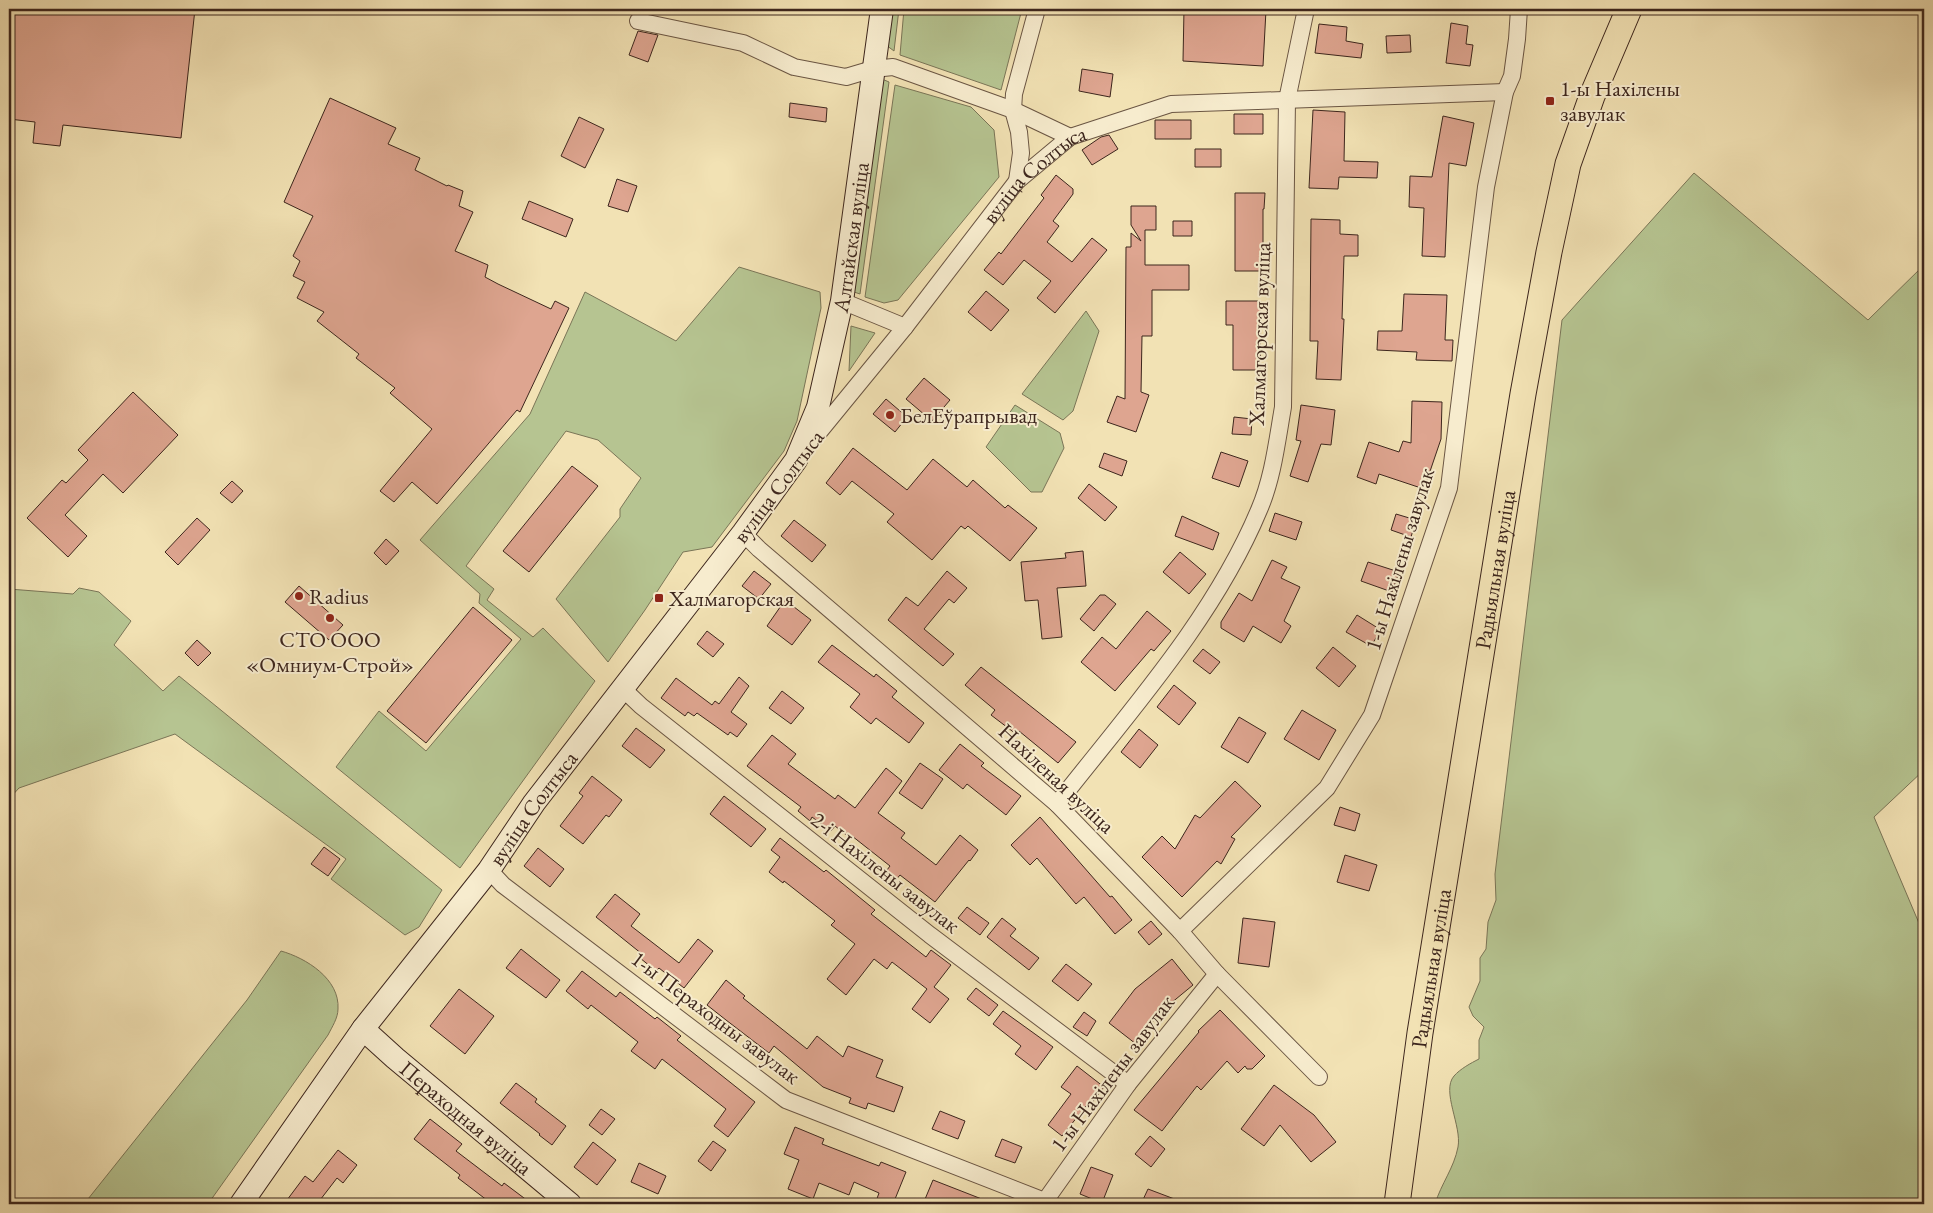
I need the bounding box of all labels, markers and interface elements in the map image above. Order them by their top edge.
place label: 1-ы Нахілены завулак [1560,74,1680,128]
marker: 1-ы Нахілены завулак [1544,95,1556,107]
street label: вуліца Солтыса [976,119,1090,230]
street label: Алтайская вуліца [826,160,876,316]
street label: Халмагорская вуліца [1242,242,1277,427]
place label: БелЕўрапрывад [900,401,1037,430]
marker: БелЕўрапрывад [884,409,896,421]
street label: вуліца Солтыса [726,424,831,549]
street label: 1-ы Нахілены завулак [1358,464,1441,654]
street label: Радыяльная вуліца [1468,488,1522,651]
place label: Radius [309,582,369,611]
place label: Халмагорская [668,584,794,613]
marker: Radius [293,590,305,602]
marker: Халмагорская [653,592,665,604]
marker: СТО ООО «Омниум-Строй» [324,612,336,624]
place label: СТО ООО «Омниум-Строй» [246,625,414,679]
street label: Нахіленая вуліца [992,717,1121,840]
street label: вуліца Солтыса [482,745,584,871]
street label: 2-і Нахілены завулак [805,805,966,940]
street label: Радыяльная вуліца [1404,886,1458,1050]
street label: 1-ы Пераходны завулак [625,944,807,1091]
street label: 1-ы Нахілены завулак [1044,989,1181,1158]
street label: Пераходная вуліца [393,1054,539,1182]

